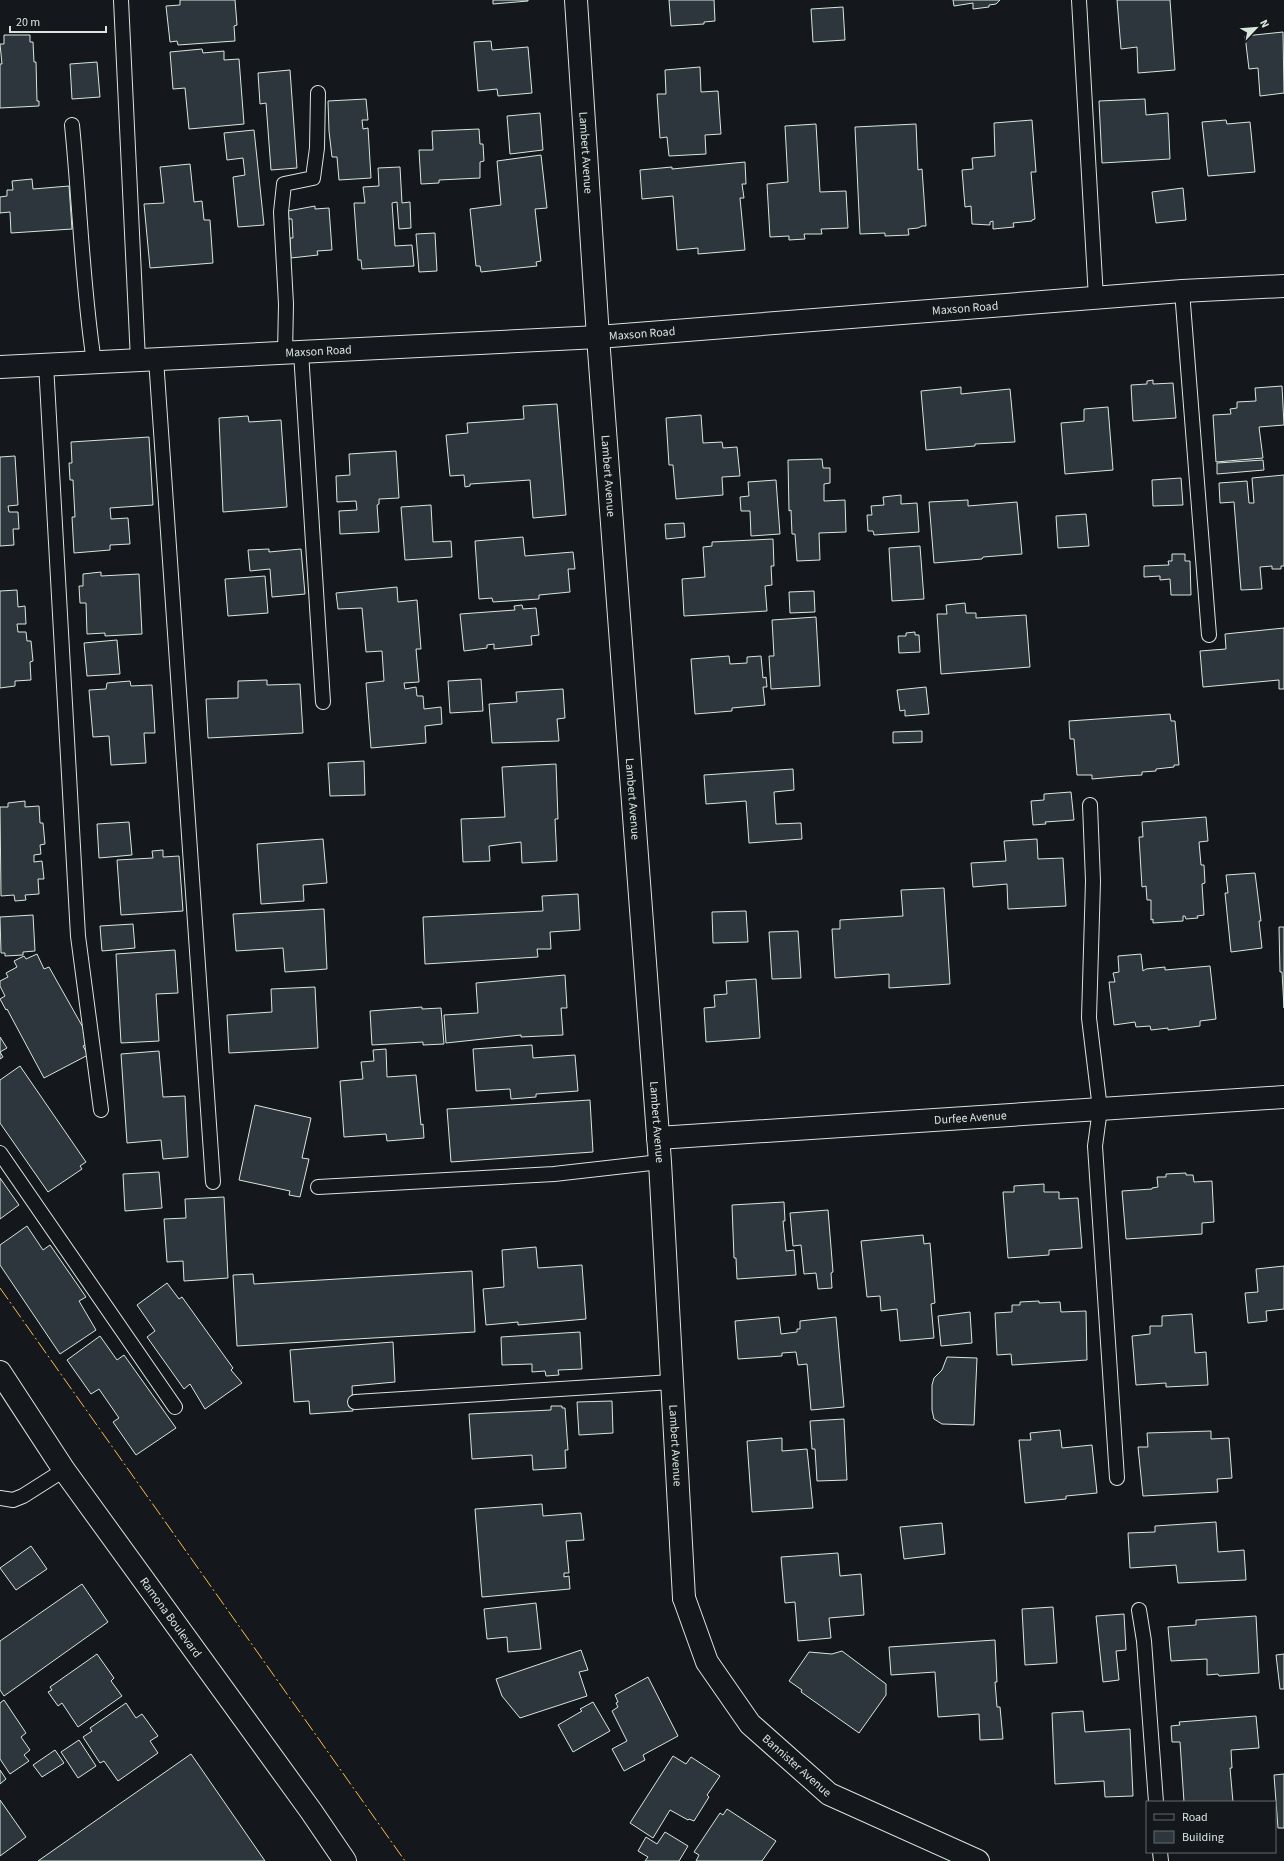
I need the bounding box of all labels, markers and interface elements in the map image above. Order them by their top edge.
scale bar [10,8,106,34]
north arrow [1236,8,1276,48]
text: 20 m [16,14,40,31]
text: N [1256,17,1273,30]
street label: Lambert Avenue [574,111,597,194]
street label: Maxson Road [931,297,999,320]
street label: Maxson Road [608,323,676,345]
street label: Maxson Road [285,341,352,362]
street label: Lambert Avenue [596,434,619,518]
street label: Lambert Avenue [621,757,644,841]
street label: Lambert Avenue [645,1081,668,1164]
street label: Durfee Avenue [933,1107,1007,1129]
street label: Lambert Avenue [664,1404,686,1487]
street label: Ramona Boulevard [135,1574,205,1661]
street label: Bannister Avenue [758,1730,835,1801]
legend [1146,1801,1276,1853]
text: Road [1182,1809,1208,1826]
text: Building [1182,1829,1224,1846]

